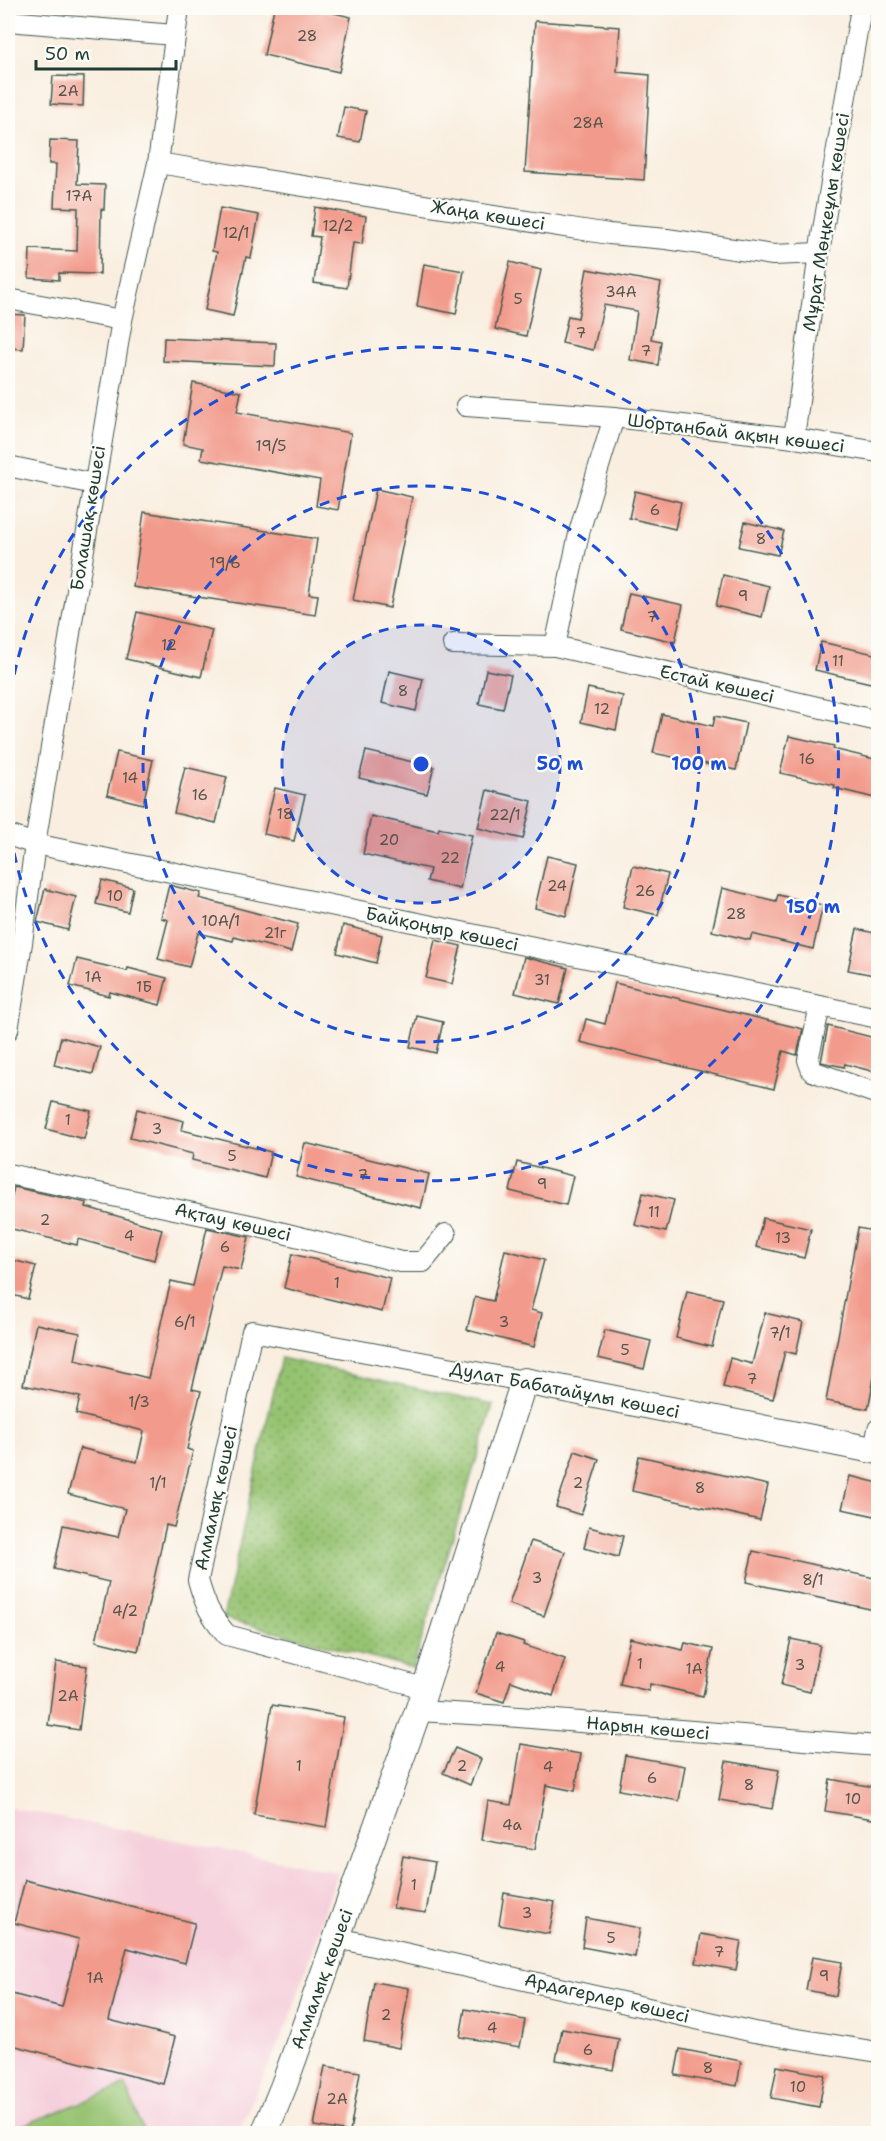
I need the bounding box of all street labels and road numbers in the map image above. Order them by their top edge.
street label: Мұрат Мөңкеұлы көшесі [797,111,855,333]
street label: Жаңа көшесі [429,194,547,236]
street label: Шортанбай ақын көшесі [626,408,846,458]
street label: Болашақ көшесі [65,444,111,592]
street label: Естай көшесі [657,659,777,709]
street label: Байқоңыр көшесі [363,901,521,957]
street label: Ақтау көшесі [173,1197,293,1247]
street label: Дулат Бабатайұлы көшесі [448,1356,682,1424]
street label: Алмалық көшесі [189,1423,243,1573]
street label: Нарын көшесі [585,1711,711,1745]
street label: Алмалық көшесі [285,1905,359,2053]
street label: Ардагерлер көшесі [522,1967,692,2029]

